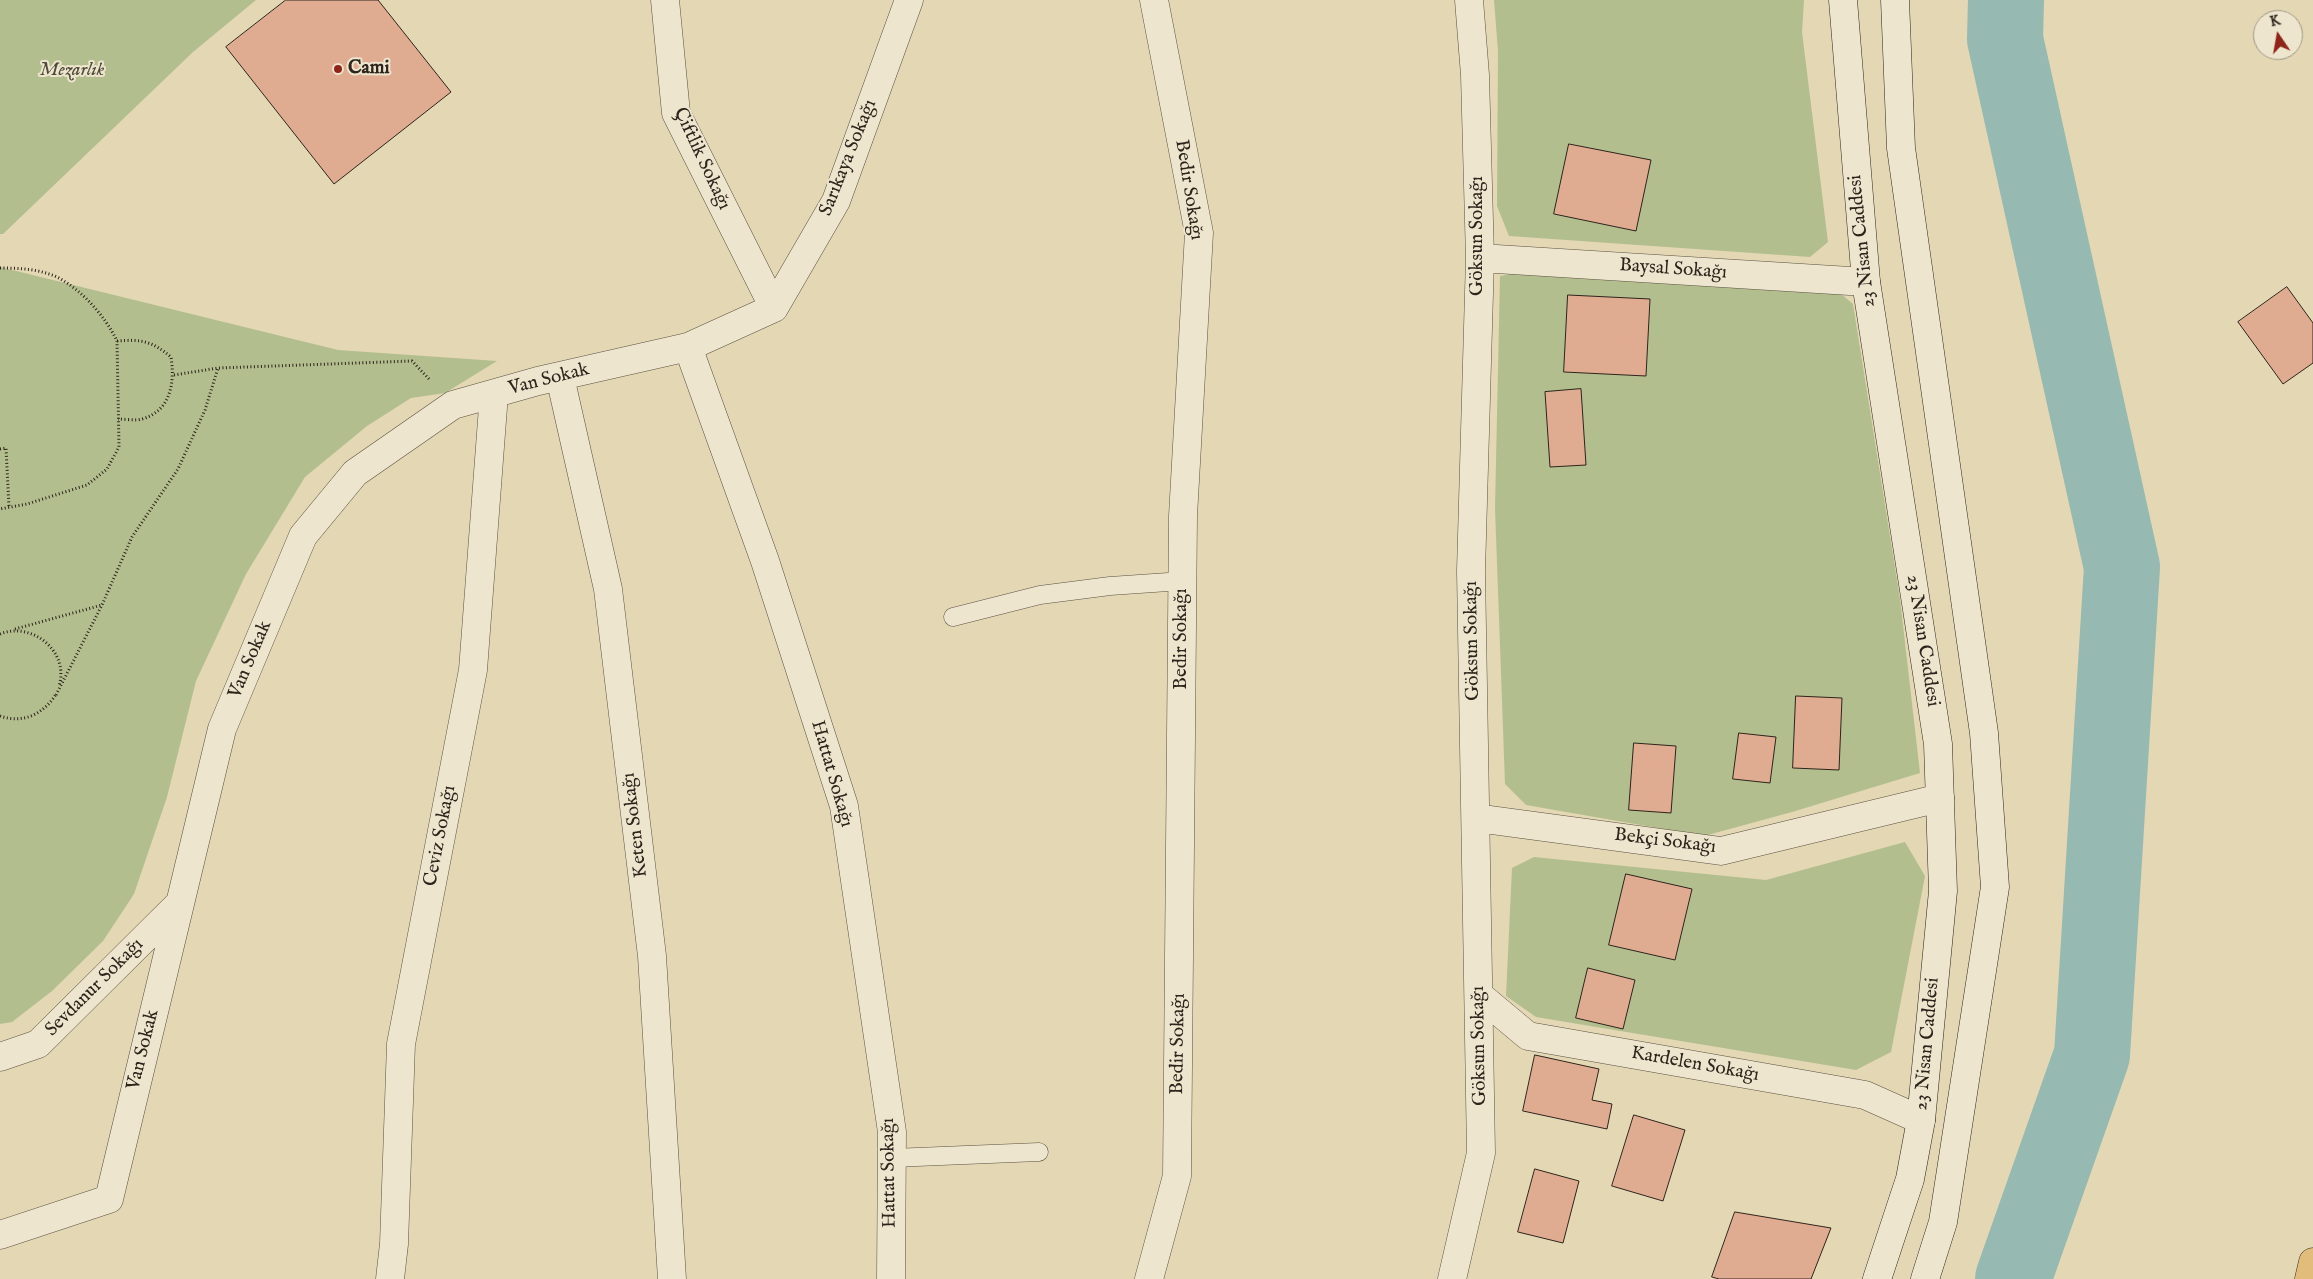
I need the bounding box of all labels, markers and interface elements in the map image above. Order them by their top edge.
north arrow [2253,10,2303,60]
text: K [2268,11,2282,31]
place label: Cami [348,58,390,80]
park label: Mezarlık [40,60,104,82]
marker: Cami [332,63,344,75]
street label: Sarıkaya Sokağı [815,97,883,219]
street label: Çiftlik Sokağı [667,104,735,214]
street label: Bedir Sokağı [1169,138,1207,242]
street label: 23 Nisan Caddesi [1845,174,1881,308]
street label: Göksun Sokağı [1467,176,1489,296]
street label: Baysal Sokağı [1618,255,1728,285]
street label: Van Sokak [506,359,592,401]
street label: 23 Nisan Caddesi [1900,573,1944,709]
street label: Göksun Sokağı [1461,581,1485,701]
street label: Bedir Sokağı [1171,588,1193,690]
street label: Van Sokak [224,618,278,702]
street label: Hattat Sokağı [805,718,857,830]
street label: Keten Sokağı [618,771,654,879]
street label: Ceviz Sokağı [420,784,462,888]
street label: Bekçi Sokağı [1613,824,1717,860]
street label: Sevdanur Sokağı [41,934,149,1042]
street label: 23 Nisan Caddesi [1911,977,1945,1111]
street label: Göksun Sokağı [1468,986,1492,1106]
street label: Bedir Sokağı [1167,993,1191,1095]
street label: Van Sokak [123,1007,165,1093]
street label: Kardelen Sokağı [1629,1043,1761,1087]
street label: Hattat Sokağı [878,1118,902,1228]

